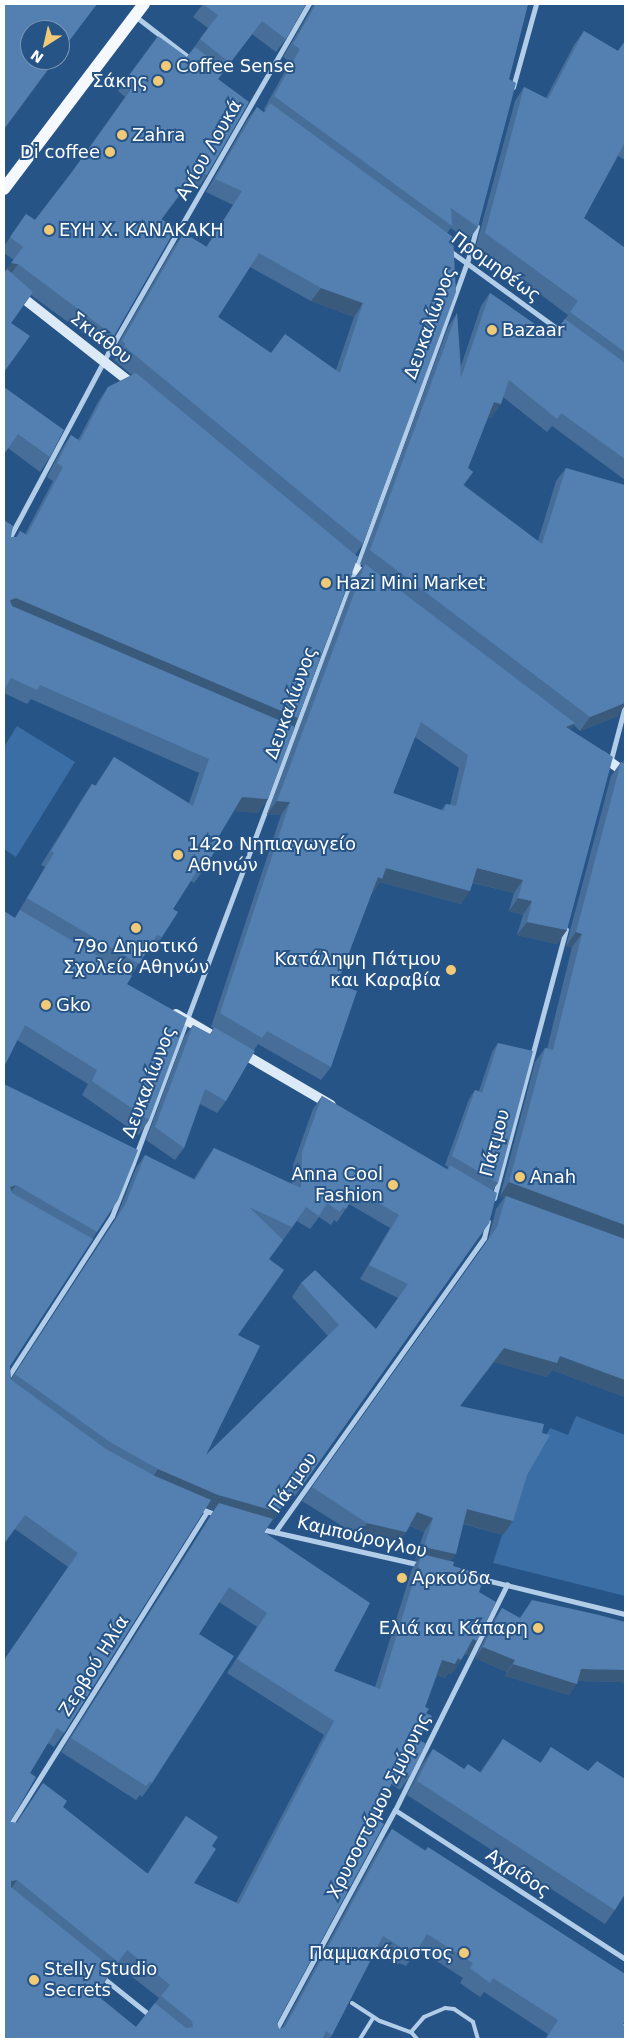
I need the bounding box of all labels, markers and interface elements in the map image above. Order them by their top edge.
north arrow [20,20,70,70]
text: N [28,47,46,66]
place label: Coffee Sense [176,55,294,77]
marker: Coffee Sense [160,60,172,72]
place label: Σάκης [92,70,148,92]
marker: Σάκης [152,75,164,87]
street label: Αγίου Λουκά [172,96,246,204]
place label: Zahra [132,124,185,146]
marker: Zahra [116,129,128,141]
place label: Di coffee [20,141,100,163]
marker: Di coffee [104,146,116,158]
place label: ΕΥΗ Χ. ΚΑΝΑΚΑΚΗ [59,219,224,241]
marker: ΕΥΗ Χ. ΚΑΝΑΚΑΚΗ [43,224,55,236]
street label: Προμηθέως [447,227,545,307]
street label: Δευκαλίωνος [400,264,460,382]
street label: Σκιάθου [66,307,136,369]
place label: Bazaar [502,319,564,341]
marker: Bazaar [486,324,498,336]
place label: Hazi Mini Market [336,572,485,594]
marker: Hazi Mini Market [320,577,332,589]
street label: Δευκαλίωνος [261,644,321,762]
place label: 142ο Νηπιαγωγείο Αθηνών [188,834,356,876]
marker: 142ο Νηπιαγωγείο Αθηνών [172,849,184,861]
marker: 79ο Δημοτικό Σχολείο Αθηνών [130,922,142,934]
place label: 79ο Δημοτικό Σχολείο Αθηνών [63,936,209,979]
place label: Κατάληψη Πάτμου και Καραβία [274,949,441,992]
marker: Κατάληψη Πάτμου και Καραβία [445,964,457,976]
place label: Gko [56,994,91,1016]
marker: Gko [40,999,52,1011]
street label: Δευκαλίωνος [118,1023,180,1141]
street label: Πάτμου [476,1107,514,1179]
place label: Anna Cool Fashion [292,1164,383,1206]
place label: Anah [530,1166,576,1188]
marker: Anah [514,1171,526,1183]
marker: Anna Cool Fashion [387,1179,399,1191]
street label: Πάτμου [264,1448,322,1518]
street label: Καμπούρογλου [295,1512,429,1562]
place label: Αρκούδα [412,1567,491,1589]
marker: Αρκούδα [396,1572,408,1584]
street label: Ζερβού Ηλία [55,1612,133,1720]
place label: Ελιά και Κάπαρη [379,1617,528,1639]
marker: Ελιά και Κάπαρη [532,1622,544,1634]
street label: Χρυσοστόμου Σμύρνης [323,1710,435,1902]
street label: Αχρίδος [482,1844,554,1902]
place label: Παμμακάριστος [309,1942,453,1964]
marker: Παμμακάριστος [457,1946,471,1960]
place label: Stelly Studio Secrets [44,1959,157,2002]
marker: Stelly Studio Secrets [28,1974,40,1986]

